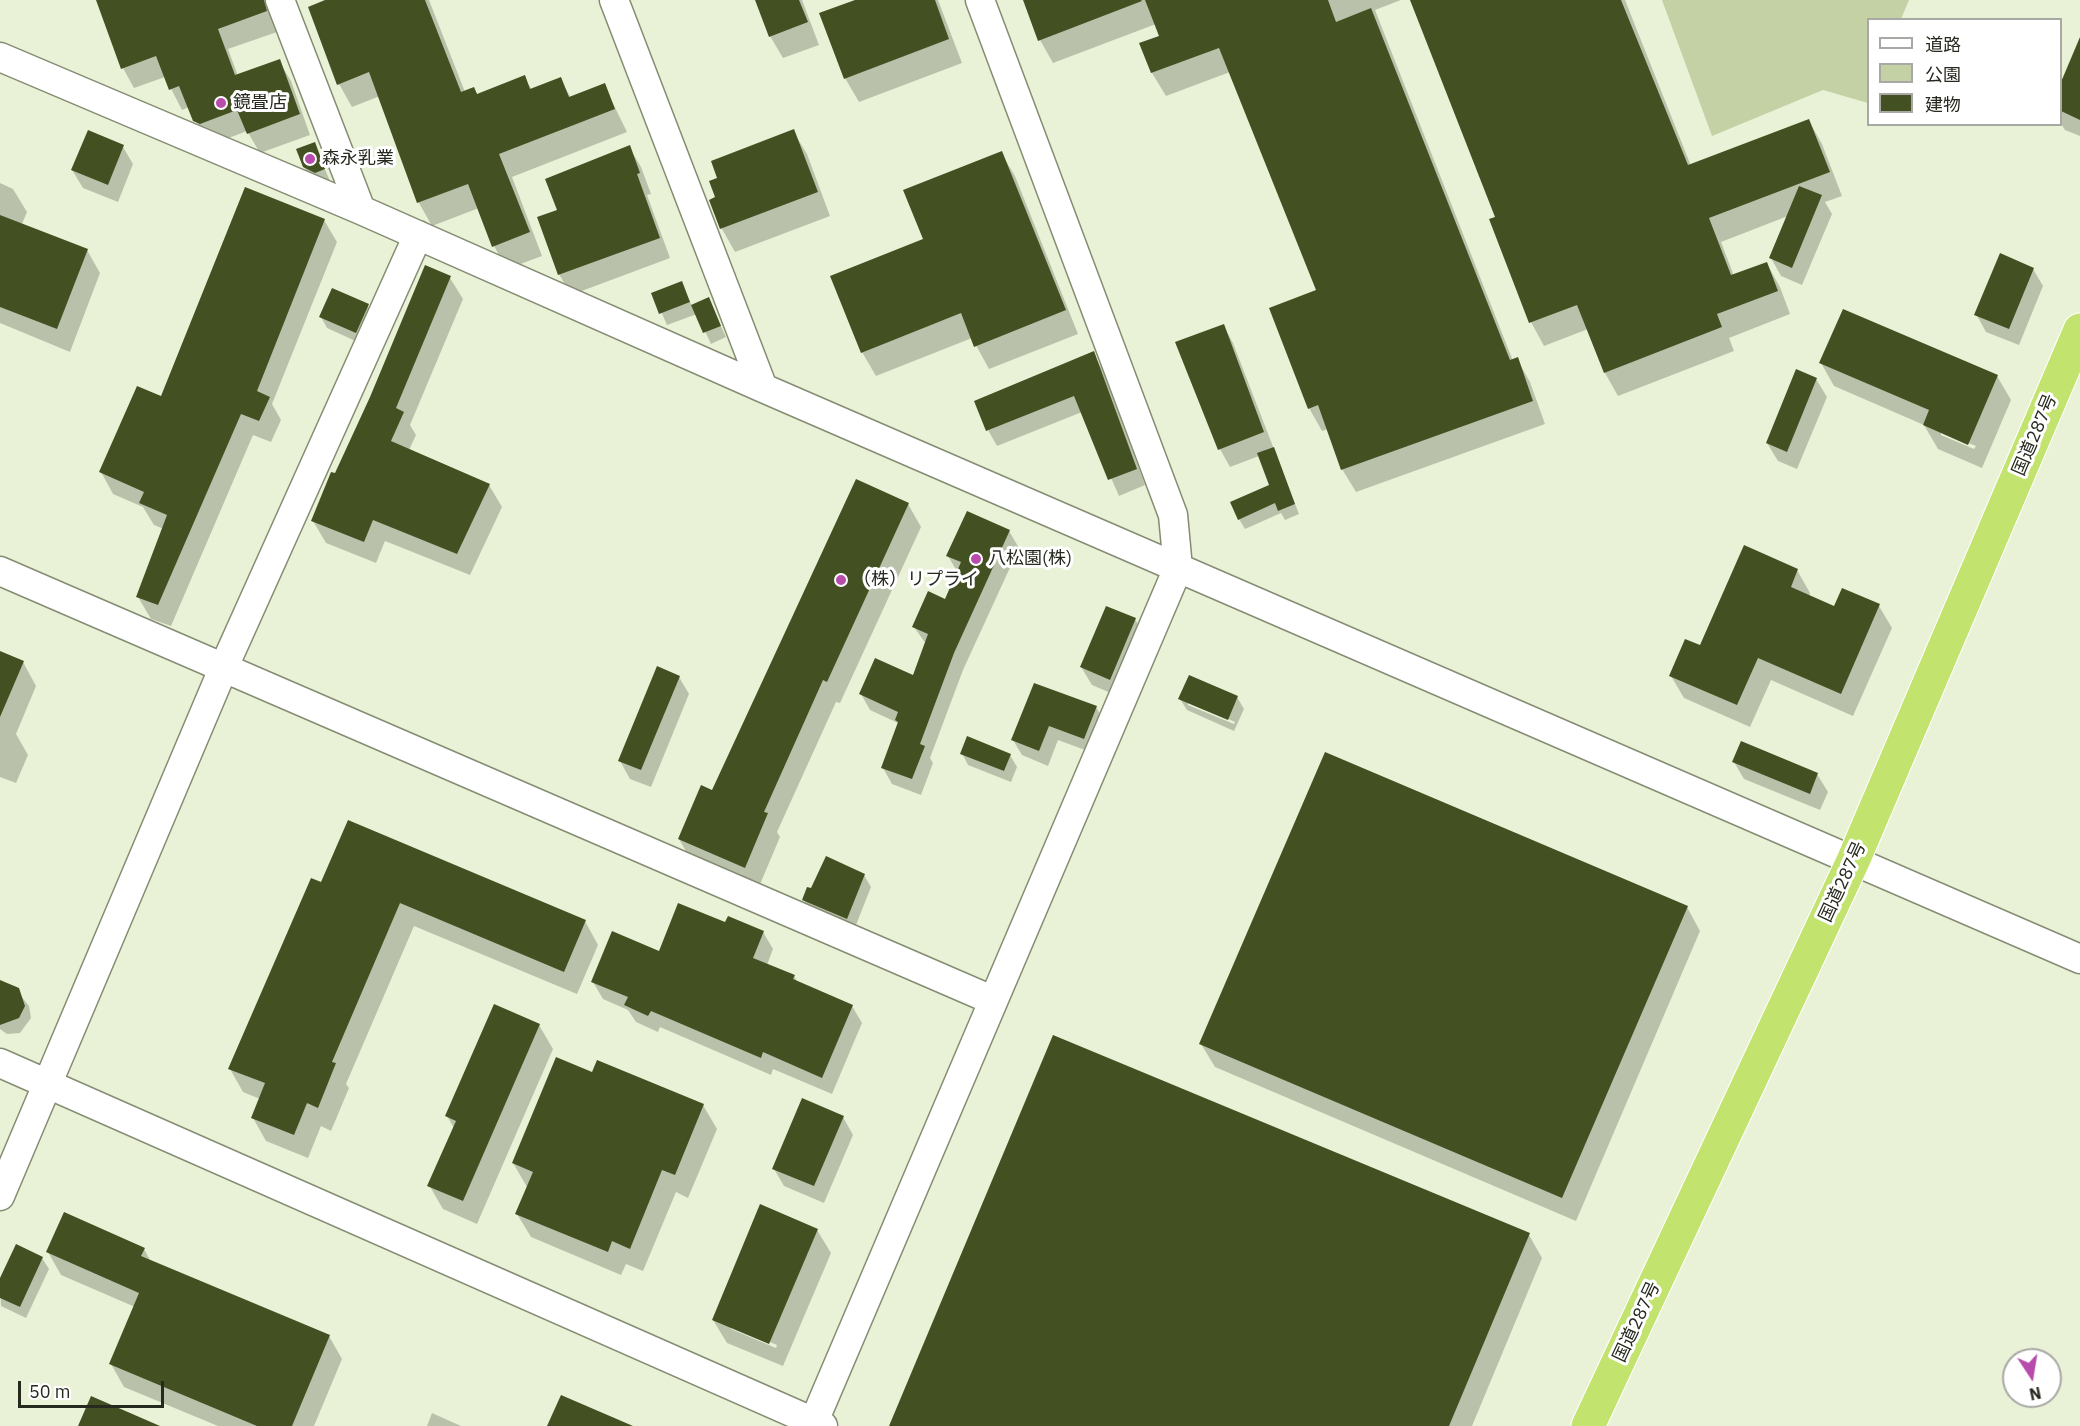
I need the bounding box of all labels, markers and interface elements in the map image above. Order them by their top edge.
legend [1867,18,2062,126]
text: 道路 [1925,33,1961,56]
text: 公園 [1925,63,1961,86]
place label: 鏡畳店 [233,92,287,114]
text: 建物 [1925,93,1961,116]
marker: 鏡畳店 [214,96,228,110]
place label: 森永乳業 [322,148,394,170]
marker: 森永乳業 [303,152,317,166]
street label: 国道287号 [2008,391,2062,479]
place label: 八松園(株) [988,548,1072,570]
marker: 八松園(株) [969,552,983,566]
place label: （株）リプライ [853,569,979,591]
marker: （株）リプライ [834,573,848,587]
street label: 国道287号 [1815,838,1871,926]
street label: 国道287号 [1609,1278,1665,1366]
north arrow [2002,1348,2062,1408]
scale bar [21,1369,166,1407]
text: 50 m [29,1380,71,1403]
text: N [2028,1383,2043,1405]

